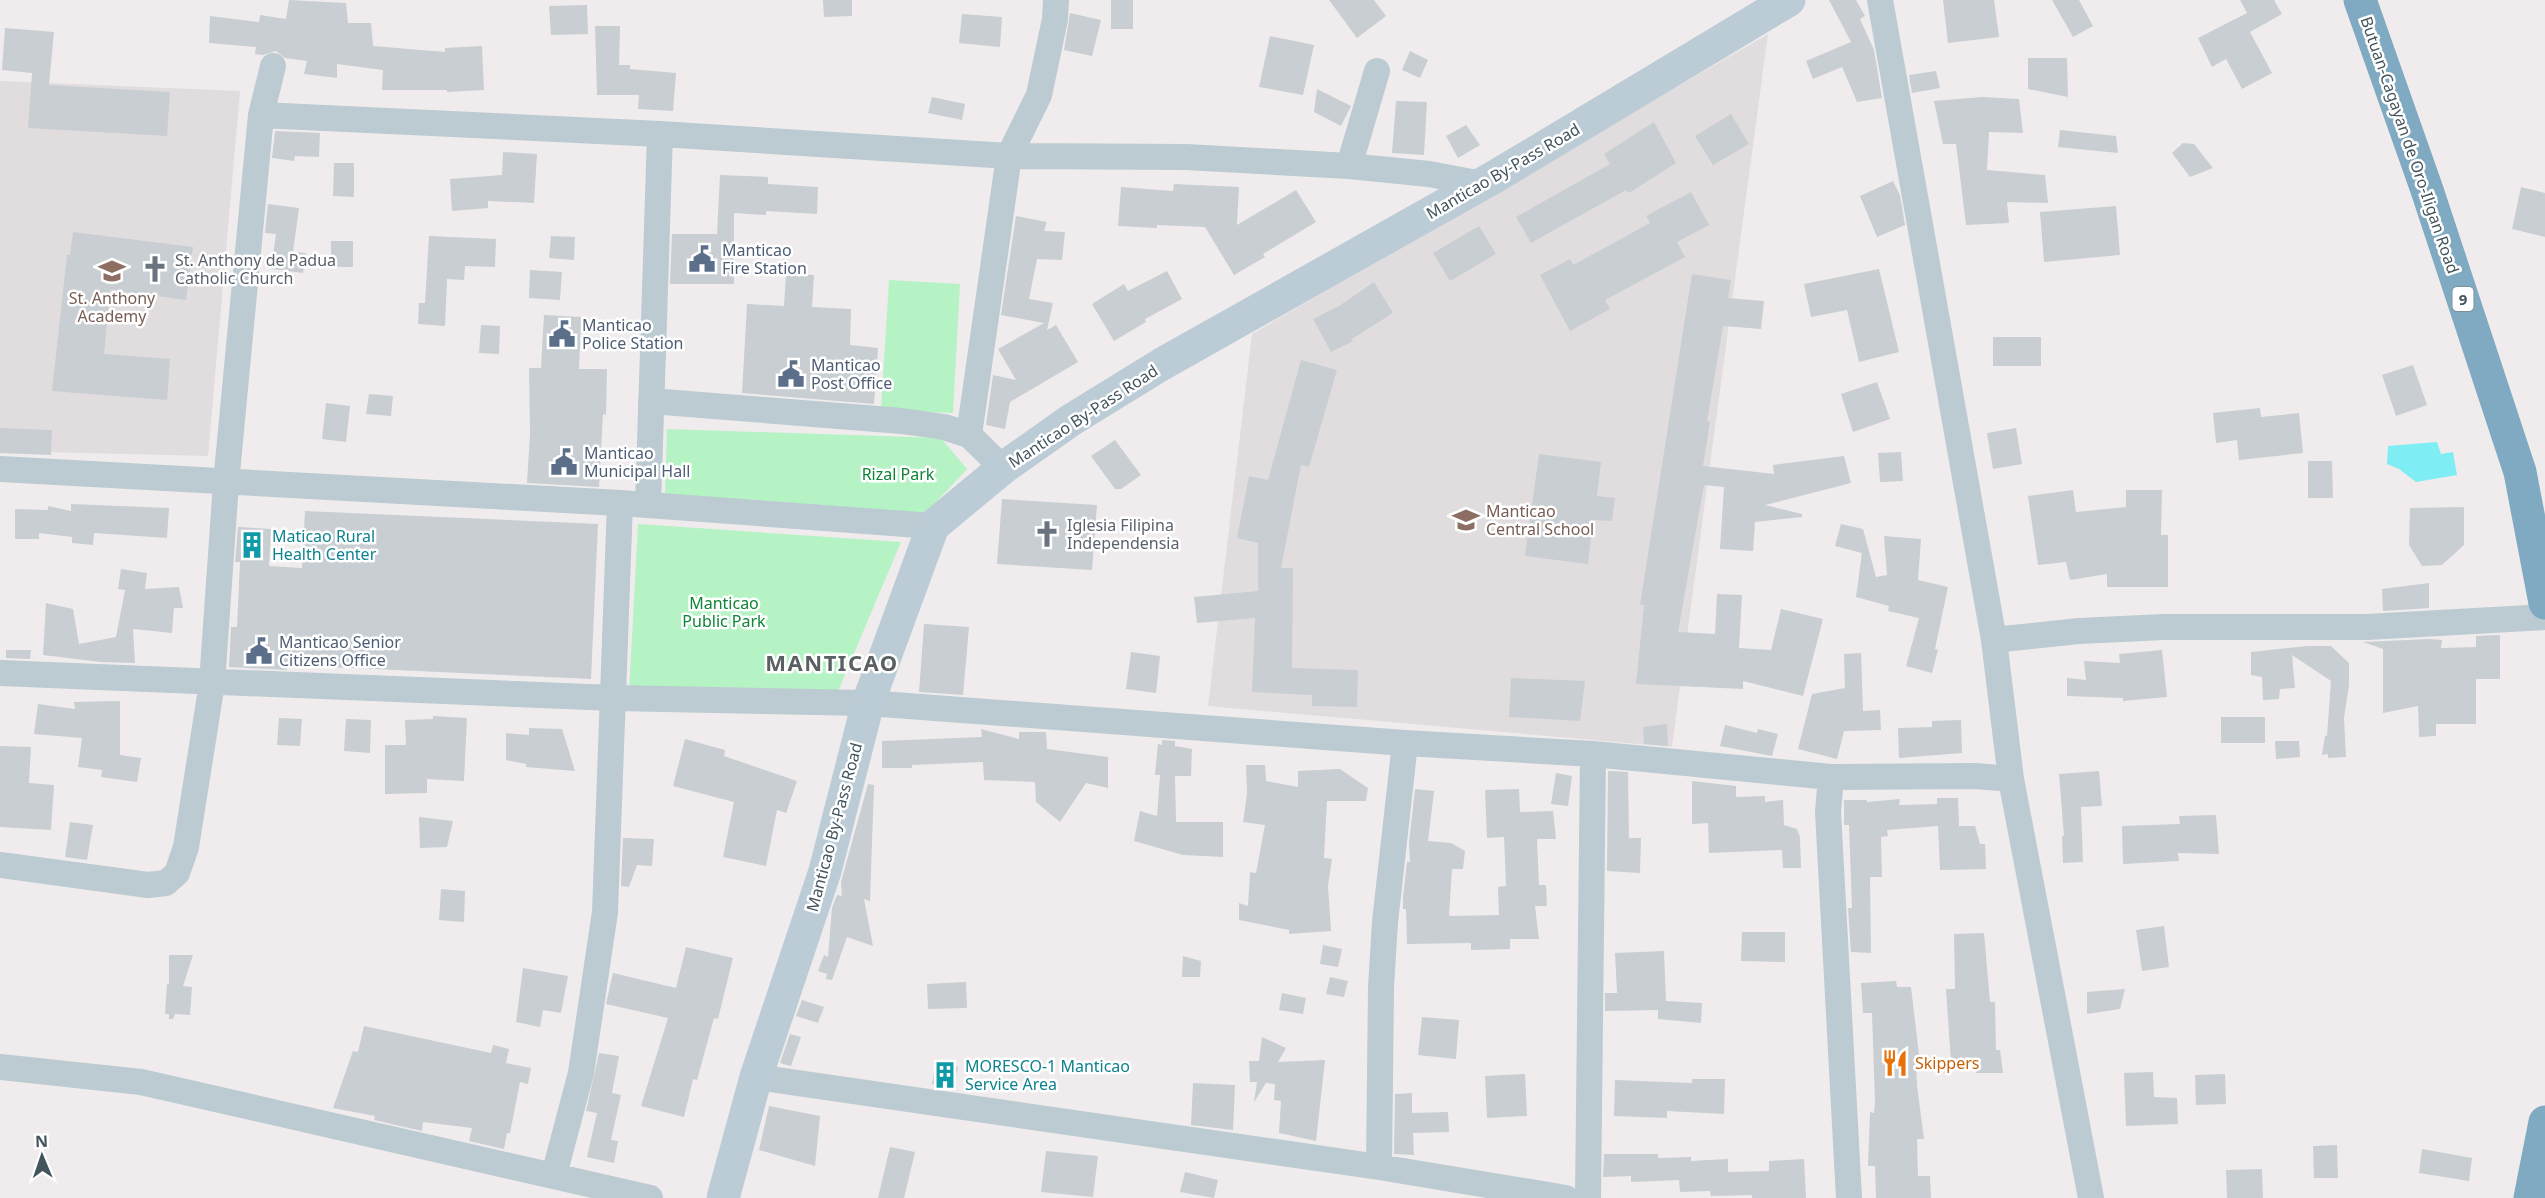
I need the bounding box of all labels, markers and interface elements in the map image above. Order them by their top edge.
street label: Butuan-Cagayan de Oro-Iligan Road [2356,13,2464,277]
street label: Manticao By-Pass Road [1422,118,1584,224]
place label: Manticao Fire Station [722,239,807,279]
public building icon: Manticao Fire Station [687,244,717,274]
place label: St. Anthony de Padua Catholic Church [175,249,336,289]
church icon: St. Anthony de Padua Catholic Church [140,254,170,284]
school or university icon: St. Anthony Academy [97,256,127,286]
place label: St. Anthony Academy [69,287,156,327]
road number: 9 [2452,287,2474,311]
place label: Manticao Police Station [582,314,684,354]
public building icon: Manticao Police Station [547,319,577,349]
place label: Manticao Post Office [811,354,892,394]
public building icon: Manticao Post Office [776,359,806,389]
street label: Manticao By-Pass Road [1004,359,1162,473]
place label: Manticao Municipal Hall [584,442,690,482]
public building icon: Manticao Municipal Hall [549,447,579,477]
park label: Rizal Park [862,463,935,485]
place label: Manticao Central School [1486,500,1594,540]
school or university icon: Manticao Central School [1451,505,1481,535]
place label: Iglesia Filipina Independensia [1067,514,1179,554]
church icon: Iglesia Filipina Independensia [1032,519,1062,549]
place label: Maticao Rural Health Center [272,525,377,565]
building icon: Maticao Rural Health Center [237,530,267,560]
park label: Manticao Public Park [682,592,766,632]
place label: Manticao Senior Citizens Office [279,631,401,671]
public building icon: Manticao Senior Citizens Office [244,636,274,666]
district label: MANTICAO [765,647,899,677]
street label: Manticao By-Pass Road [801,740,867,914]
restaurant icon: Skippers [1880,1048,1910,1078]
place label: Skippers [1915,1052,1979,1074]
place label: MORESCO-1 Manticao Service Area [965,1055,1130,1095]
building icon: MORESCO-1 Manticao Service Area [930,1060,960,1090]
north arrow [12,1126,72,1186]
text: N [35,1130,48,1152]

